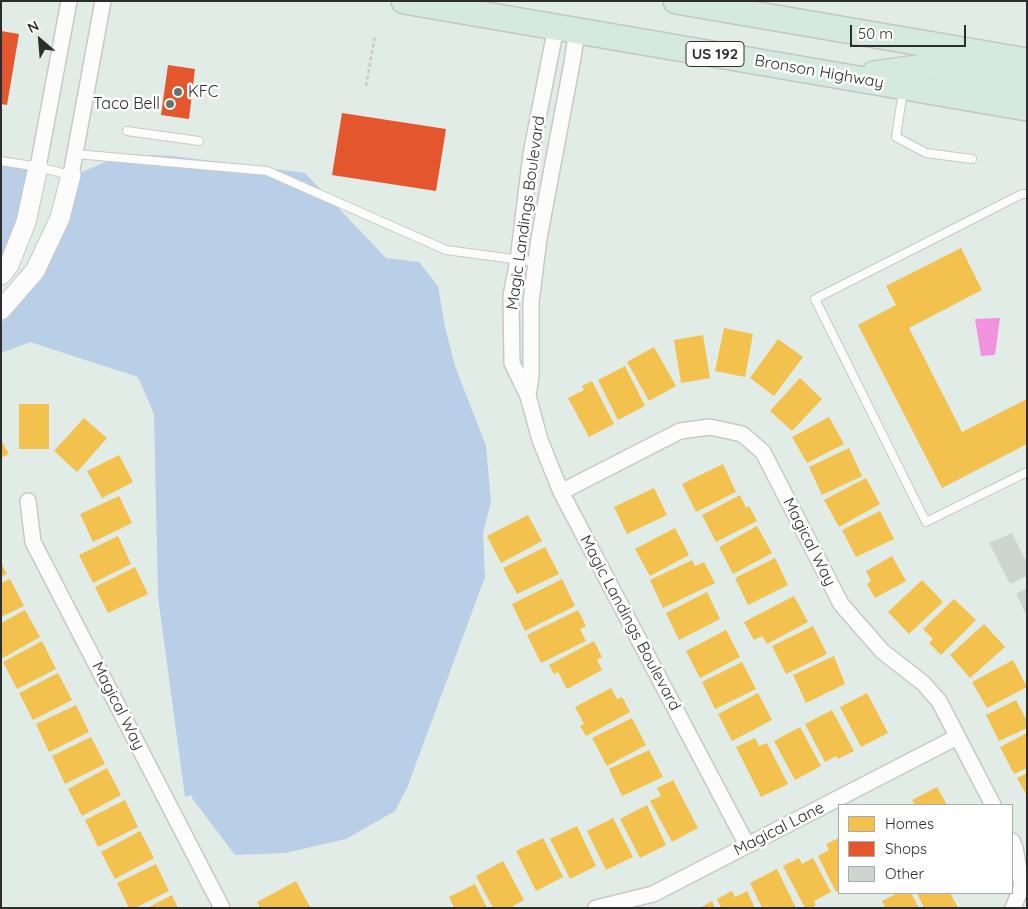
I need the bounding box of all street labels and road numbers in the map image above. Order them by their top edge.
road number: US 192 [686,42,744,66]
street label: Bronson Highway [753,51,885,93]
street label: Magic Landings Boulevard [503,115,549,311]
street label: Magical Way [779,495,839,589]
street label: Magic Landings Boulevard [576,532,684,714]
street label: Magical Way [88,659,148,753]
street label: Magical Lane [731,798,827,860]

